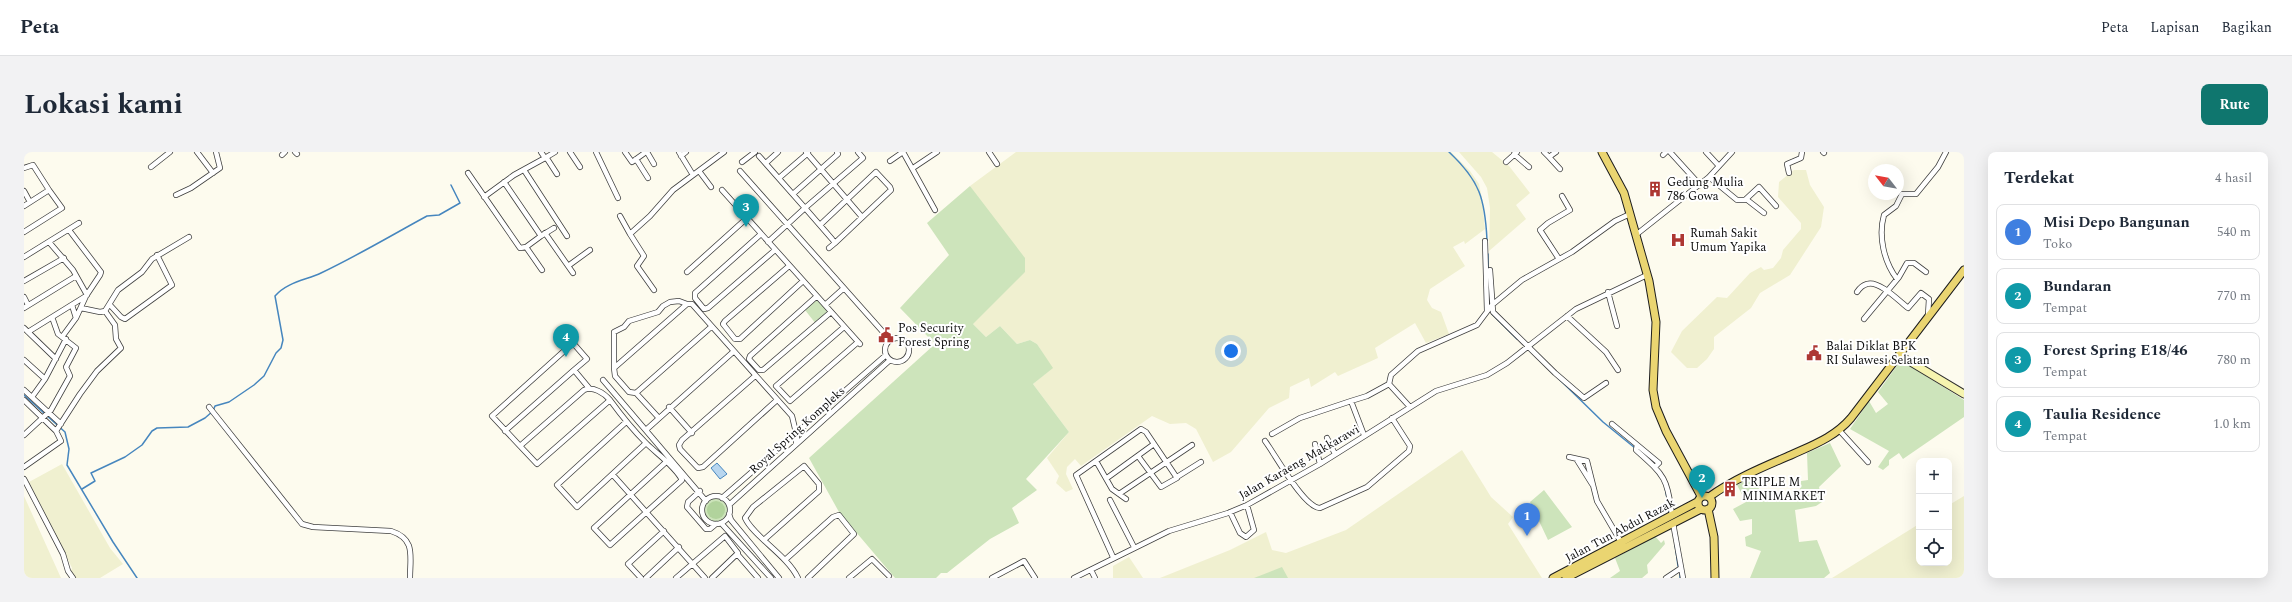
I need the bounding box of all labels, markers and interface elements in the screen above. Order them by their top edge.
text: Peta [20,13,59,42]
text: Peta [2101,17,2128,38]
text: Lapisan [2150,17,2199,38]
text: Bagikan [2221,17,2272,38]
text: Lokasi kami [24,83,183,126]
button: Rute [2201,84,2268,125]
north arrow [1868,164,1904,200]
text: Terdekat [2004,165,2074,191]
text: 4 hasil [2215,168,2252,188]
place label: Gedung Mulia 786 Gowa [1667,173,1743,206]
building icon: Gedung Mulia 786 Gowa [1646,180,1664,198]
pin: 3 [733,194,759,227]
text: Misi Depo Bangunan [2043,211,2190,234]
text: 1 [2014,222,2022,242]
text: 540 m [2217,222,2251,242]
place label: Rumah Sakit Umum Yapika [1690,224,1767,257]
hospital icon: Rumah Sakit Umum Yapika [1669,231,1687,249]
text: Toko [2043,234,2072,254]
text: Bundaran [2043,275,2112,298]
text: 2 [2014,286,2022,306]
text: 770 m [2217,286,2251,306]
text: Tempat [2043,298,2087,318]
place label: Pos Security Forest Spring [898,319,970,352]
pin: 4 [553,324,579,357]
public building icon: Pos Security Forest Spring [877,326,895,344]
place label: Balai Diklat BPK RI Sulawesi Selatan [1826,337,1930,370]
text: Forest Spring E18/46 [2043,339,2188,362]
your location [1221,341,1241,361]
public building icon: Balai Diklat BPK RI Sulawesi Selatan [1805,344,1823,362]
text: 3 [2014,350,2022,370]
text: 780 m [2217,350,2251,370]
text: Tempat [2043,362,2087,382]
street label: Royal Spring Kompleks [745,382,850,479]
text: Taulia Residence [2043,403,2161,426]
text: 4 [2014,414,2022,434]
text: 1.0 km [2213,414,2251,434]
street label: Jalan Karaeng Makkarawi [1235,420,1363,505]
text: Tempat [2043,426,2087,446]
map controls [1916,458,1952,566]
button: + [1916,458,1952,494]
pin: 2 [1689,465,1715,498]
place label: TRIPLE M MINIMARKET [1742,473,1825,506]
building icon: TRIPLE M MINIMARKET [1721,480,1739,498]
street label: Jalan Tun Abdul Razak [1562,493,1679,567]
button: − [1916,494,1952,530]
pin: 1 [1514,503,1540,536]
button: locate [1916,530,1952,566]

